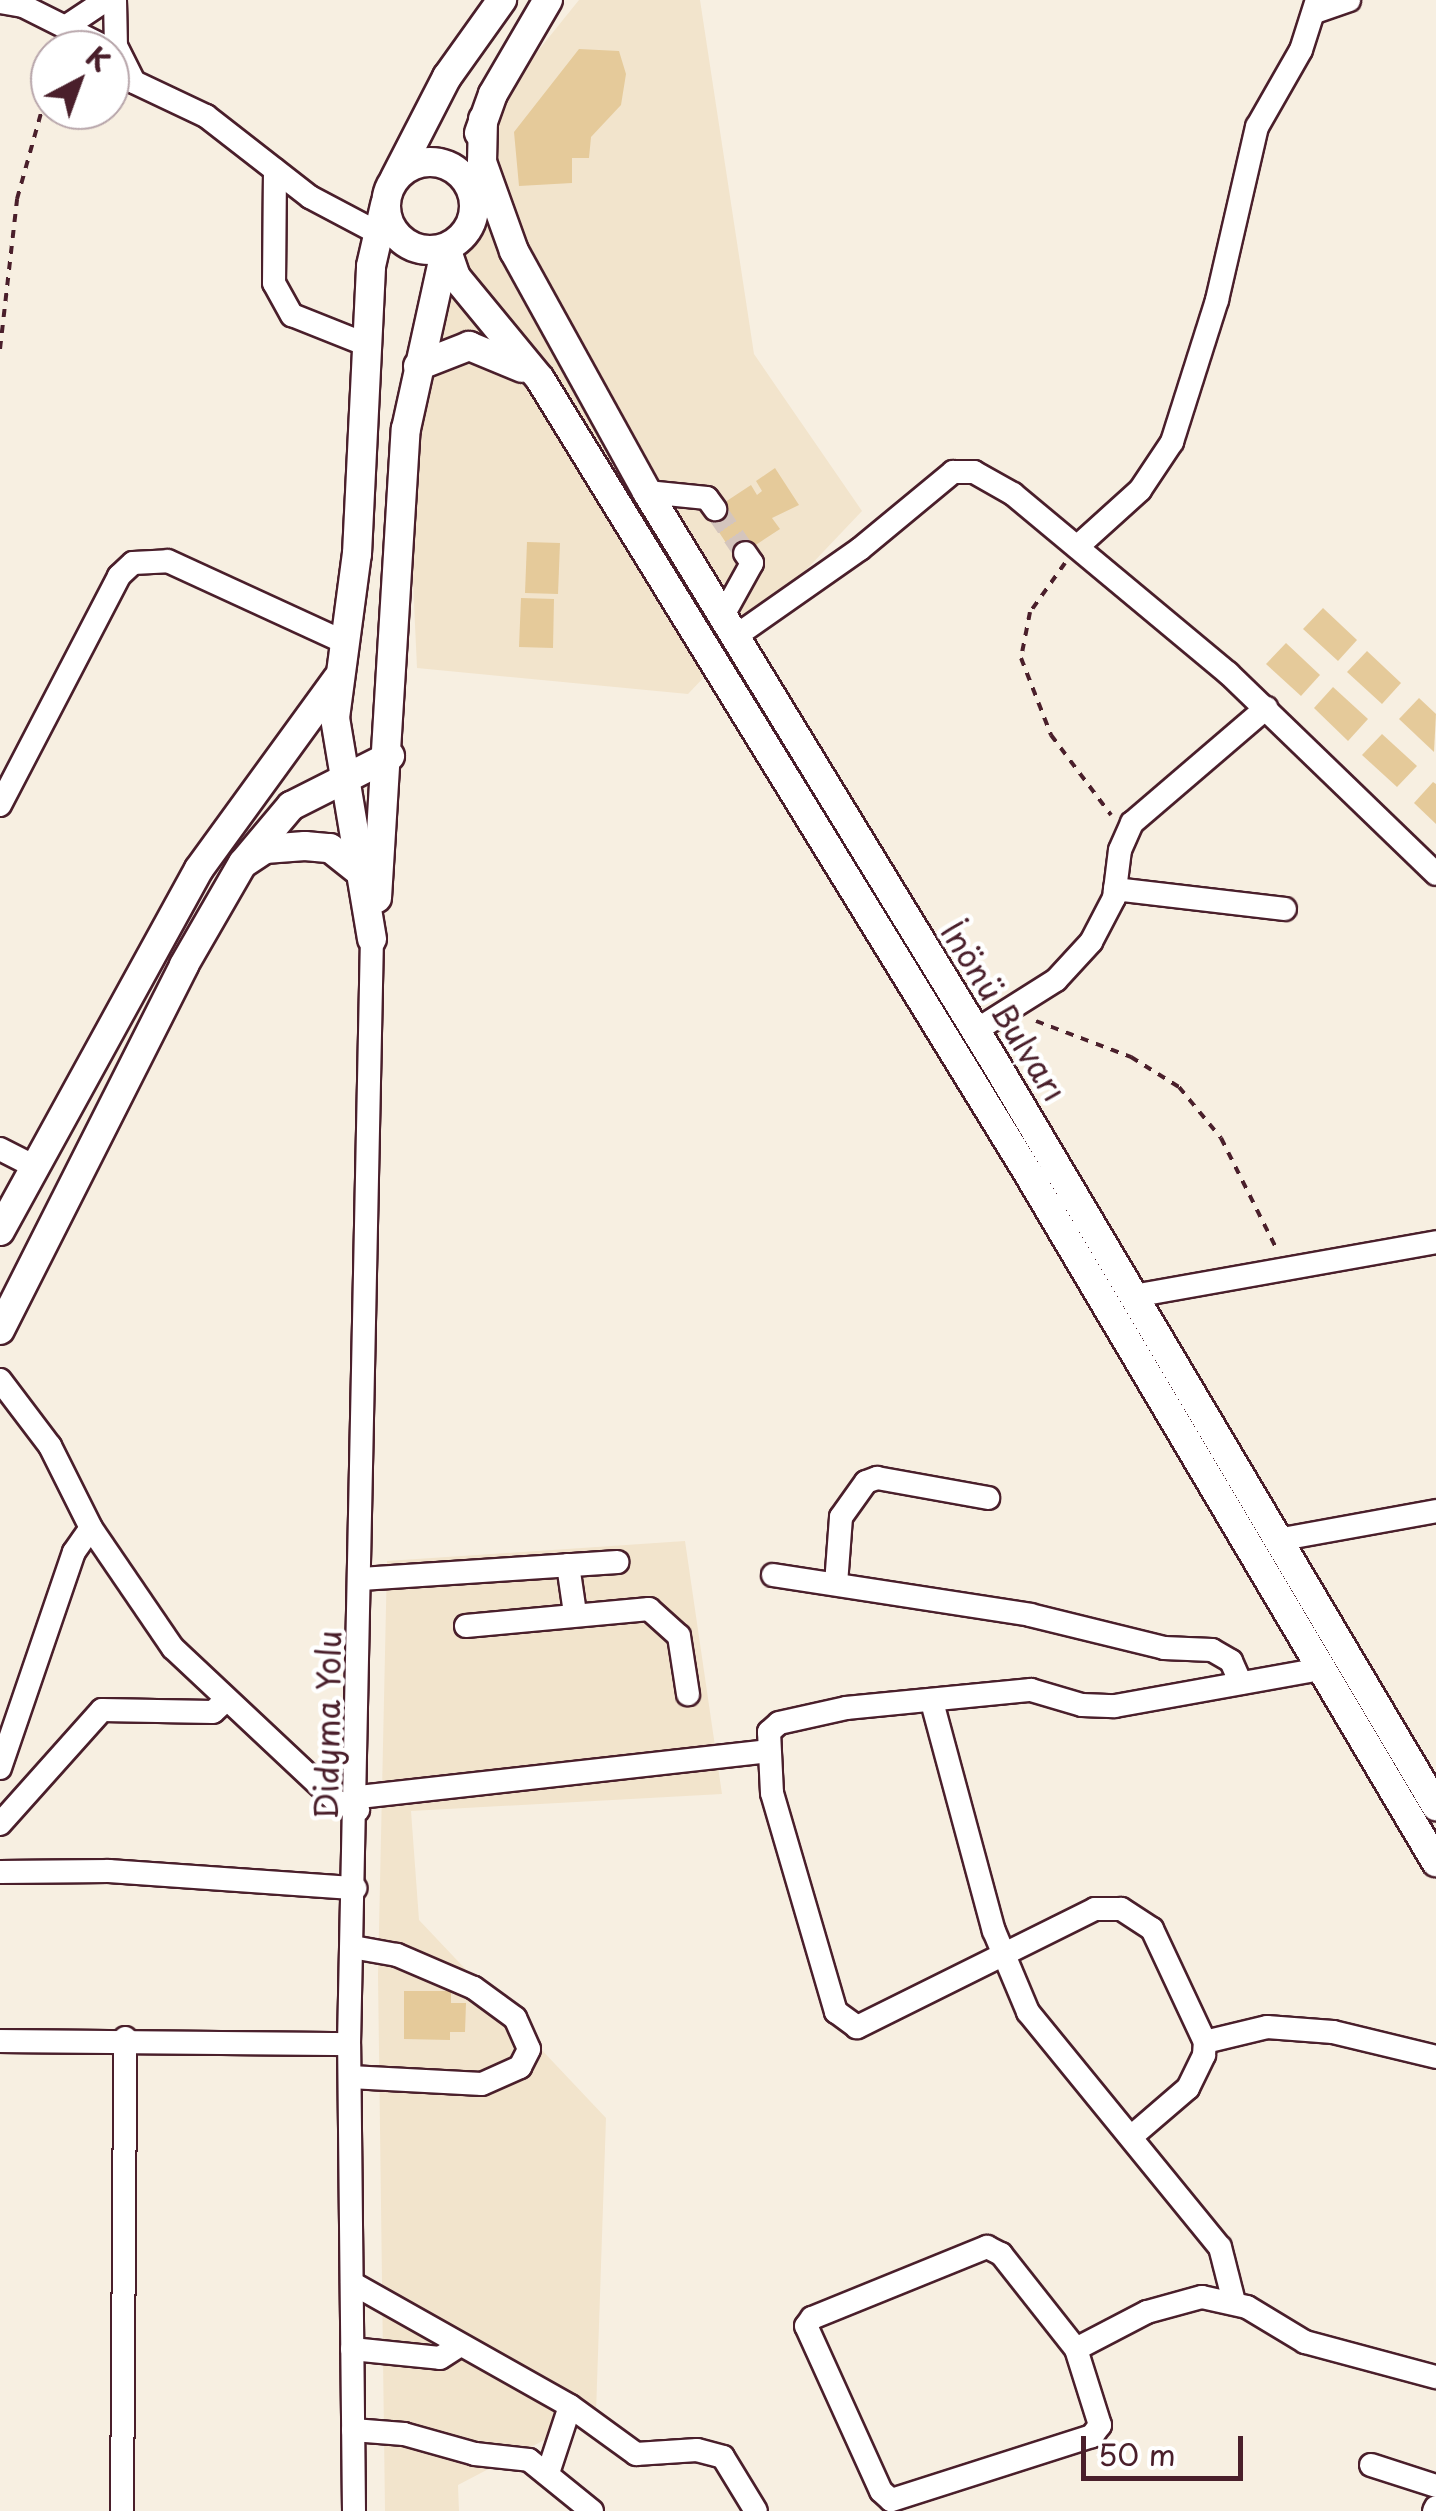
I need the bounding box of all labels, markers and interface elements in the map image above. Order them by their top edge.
north arrow [30,30,130,130]
text: K [77,36,121,81]
street label: İnönü Bulvarı [934,914,1074,1108]
street label: Didyma Yolu [306,1629,348,1821]
scale bar [1086,2416,1248,2478]
text: 50 m [1098,2431,1176,2476]

